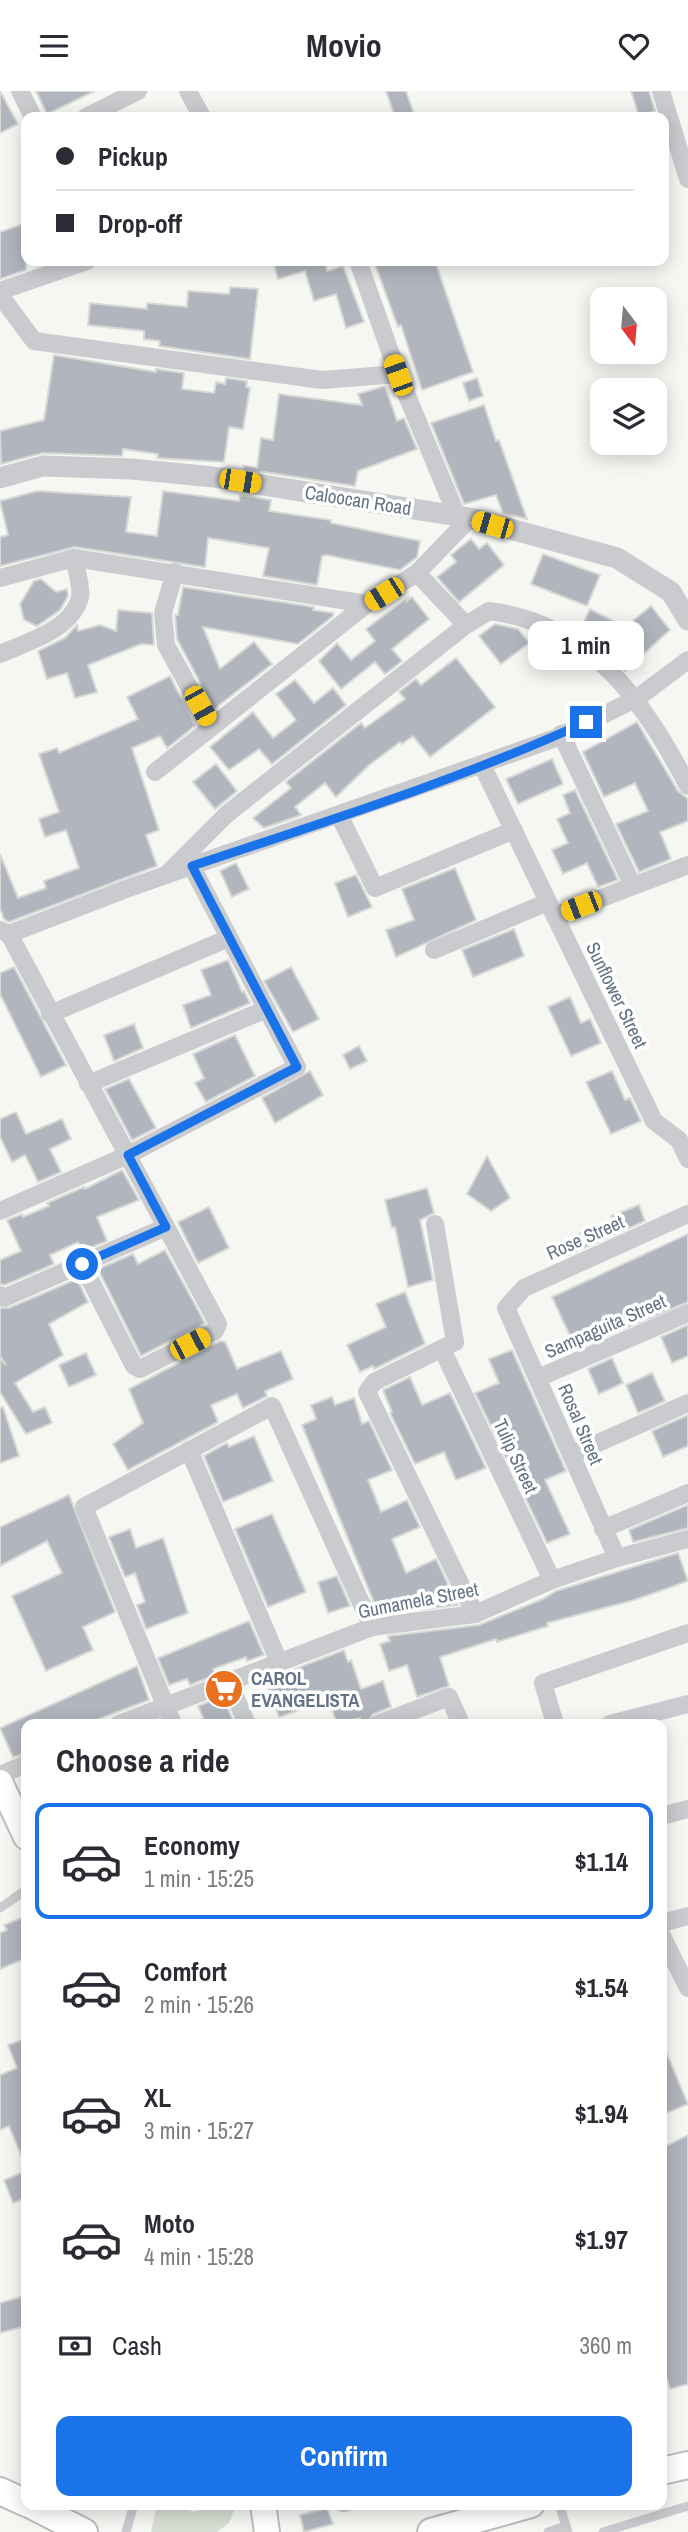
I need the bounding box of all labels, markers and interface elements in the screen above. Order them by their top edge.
text: Movio [306,24,382,67]
icon: menu [35,27,73,65]
icon: heart [615,27,653,65]
text: Pickup [98,139,168,174]
text: Drop-off [98,206,182,241]
north arrow [590,287,667,364]
map controls [590,287,667,455]
car [381,352,416,398]
button: layers [590,378,667,455]
car [218,467,263,495]
street label: Caloocan Road [303,479,413,521]
car [469,509,516,541]
car [361,574,408,614]
callout: 1 min [528,621,644,669]
text: 1 min [561,630,611,661]
car [181,683,220,729]
route end [570,706,602,738]
car [558,889,605,923]
street label: Sunflower Street [580,938,654,1053]
street label: Rose Street [542,1208,628,1266]
route start [66,1248,98,1280]
street label: Sampaguita Street [540,1287,670,1364]
car [167,1325,214,1363]
street label: Rosal Street [552,1379,610,1469]
street label: Tulip Street [487,1415,545,1498]
street label: Gumamela Street [356,1575,481,1624]
place label: CAROL EVANGELISTA [251,1665,360,1713]
supermarket icon: CAROL EVANGELISTA [203,1668,245,1710]
text: Choose a ride [56,1739,230,1782]
text: Economy [144,1828,240,1863]
icon: car [60,1830,123,1893]
text: $1.14 [575,1844,628,1879]
text: 1 min · 15:25 [144,1863,254,1894]
text: Comfort [144,1954,227,1989]
icon: car [60,1956,123,2019]
text: $1.54 [575,1970,628,2005]
text: 2 min · 15:26 [144,1989,254,2020]
text: XL [144,2080,171,2115]
icon: car [60,2082,123,2145]
text: $1.94 [575,2096,628,2131]
text: 3 min · 15:27 [144,2115,254,2146]
text: Moto [144,2206,195,2241]
icon: car [60,2208,123,2271]
text: $1.97 [575,2222,628,2257]
text: 4 min · 15:28 [144,2241,254,2272]
icon: cash [56,2327,94,2365]
text: Cash [112,2328,162,2363]
text: 360 m [580,2330,632,2361]
button: Confirm [56,2416,632,2496]

